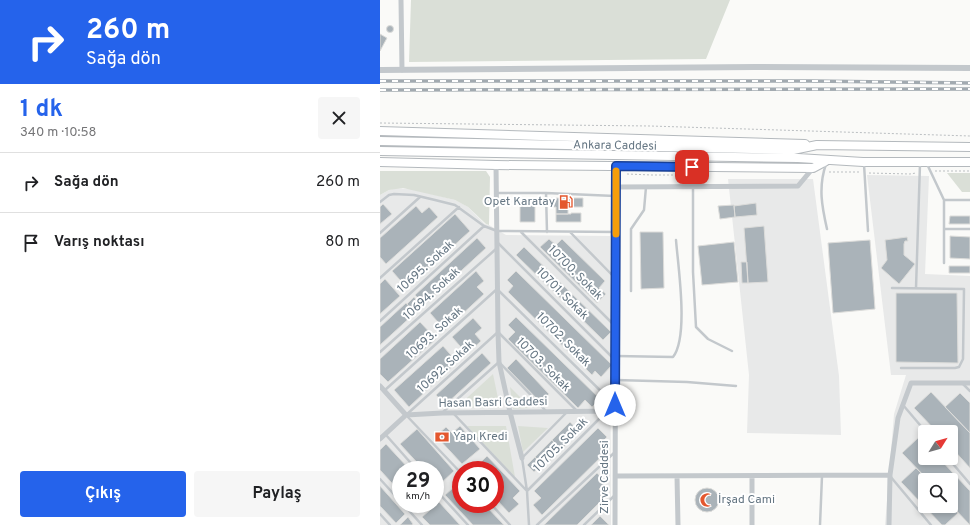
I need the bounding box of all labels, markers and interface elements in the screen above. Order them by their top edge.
text: 260 m [86,13,170,49]
icon: right [20,16,72,68]
text: Sağa dön [86,48,161,71]
text: 1 dk [20,95,63,125]
button: close [318,97,360,139]
text: 340 m · 10:58 [20,125,97,141]
street label: Ankara Caddesi [573,137,657,155]
pin [675,150,709,184]
icon: arrive [681,156,703,178]
icon: right [20,172,42,194]
text: Sağa dön [54,173,119,192]
text: 260 m [316,173,360,192]
place label: Opet Karatay [484,194,555,210]
fuel station icon: Opet Karatay [558,194,574,210]
icon: arrive [20,232,42,254]
text: Varış noktası [54,233,145,252]
text: 80 m [325,233,360,252]
street label: 10695. Sokak [394,237,458,297]
street label: 10700. Sokak [544,242,606,304]
street label: 10694. Sokak [400,264,464,324]
street label: 10701. Sokak [532,264,592,324]
street label: 10693. Sokak [403,303,467,363]
street label: 10702. Sokak [532,309,594,371]
street label: 10703. Sokak [512,334,574,396]
street label: 10692. Sokak [414,337,478,397]
position arrow [594,384,636,426]
street label: Hasan Basri Caddesi [438,394,548,412]
street label: 10705. Sokak [530,414,592,476]
north arrow [918,425,958,465]
map controls [918,425,958,513]
bank icon: Yapı Kredi [434,429,450,445]
place label: Yapı Kredi [453,429,508,445]
street label: Zirve Caddesi [597,440,613,514]
speed limit sign: 30 [452,461,504,513]
text: 29 [406,469,430,495]
button: Çıkış [20,471,186,517]
button: Paylaş [194,471,360,517]
button: search [918,473,958,513]
text: km/h [406,490,430,503]
mosque icon: İrşad Cami [699,492,715,508]
place label: İrşad Cami [718,492,775,508]

